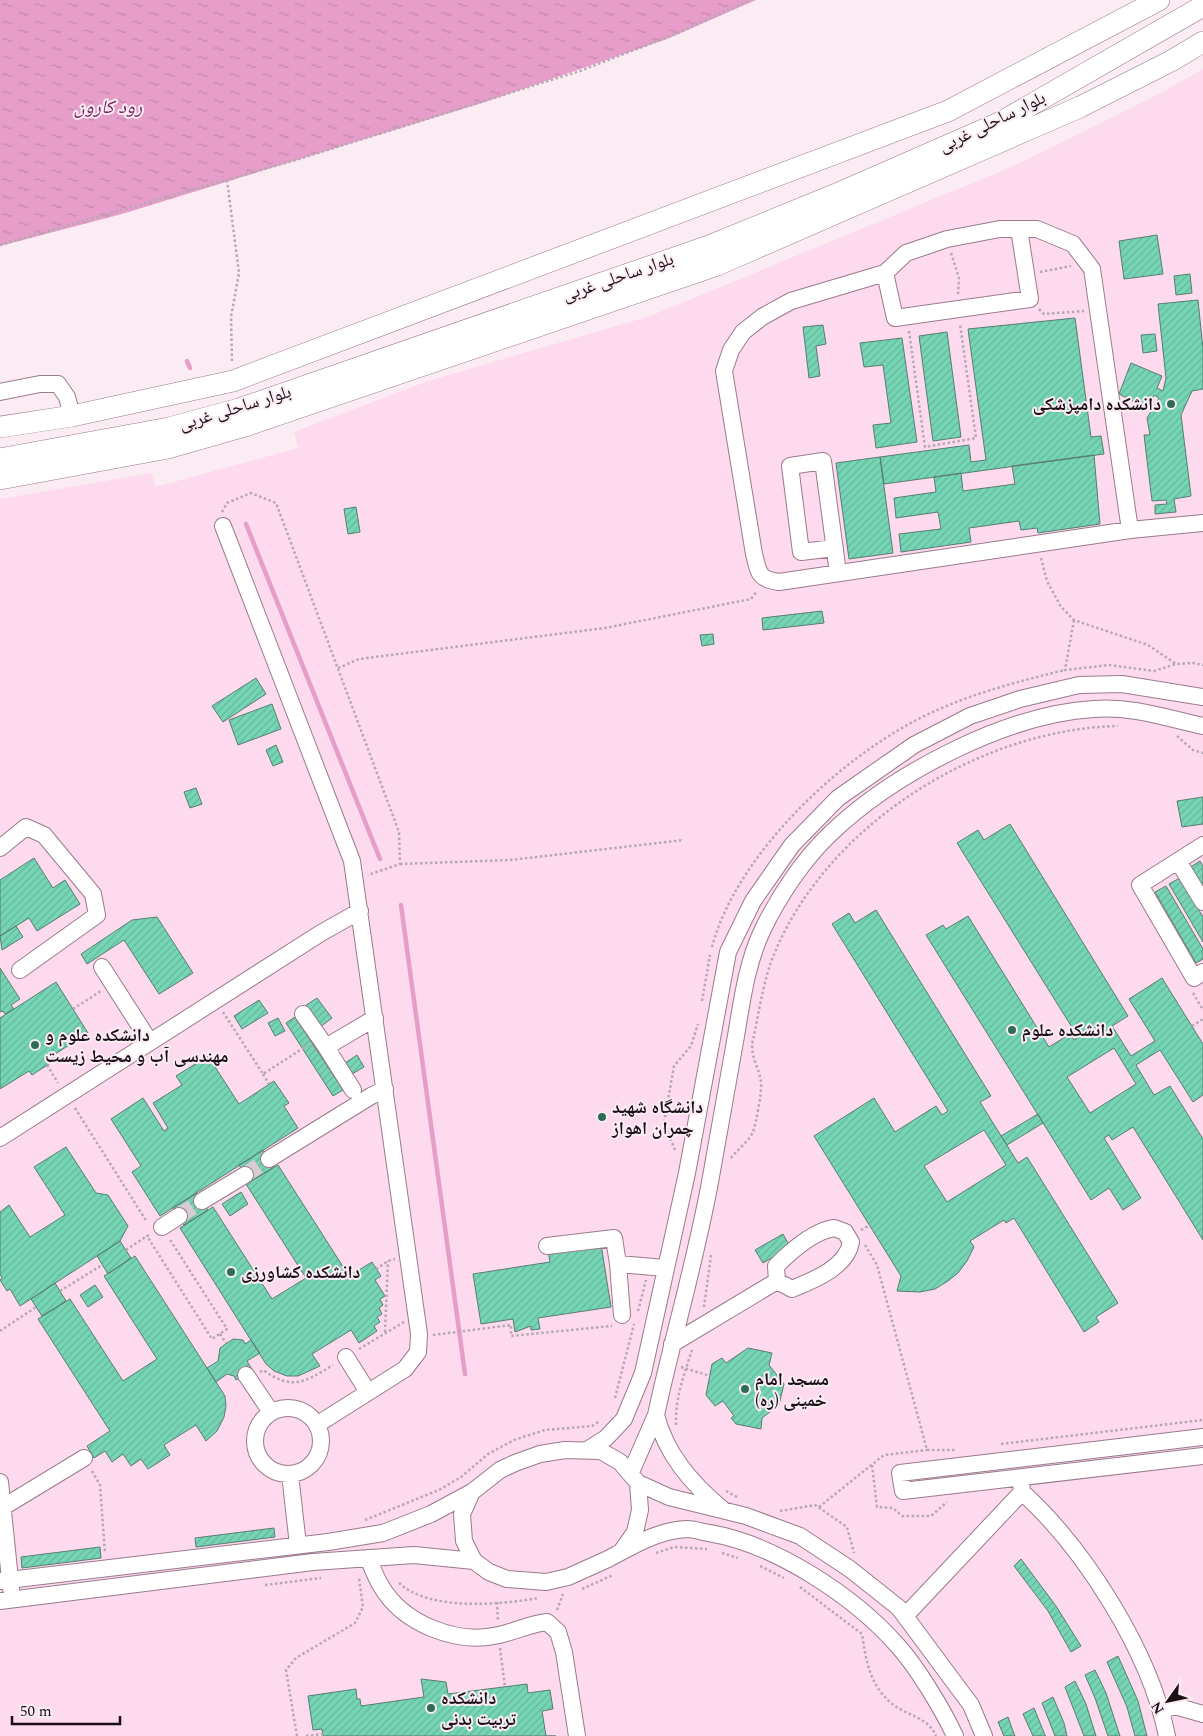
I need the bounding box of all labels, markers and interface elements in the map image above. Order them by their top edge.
street label: بلوار ساحلی غربی [934,84,1050,160]
water label: رود کارون [74,93,142,122]
street label: بلوار ساحلی غربی [559,245,677,309]
street label: بلوار ساحلی غربی [175,378,295,438]
place label: دانشکده دامپزشکی [1033,391,1161,418]
marker: دانشکده دامپزشکی [1165,398,1177,410]
place label: دانشکده علوم [1022,1017,1113,1044]
place label: دانشکده علوم و مهندسی آب و محیط زیست [45,1022,228,1070]
marker: دانشکده علوم [1006,1024,1018,1036]
marker: دانشکده علوم و مهندسی آب و محیط زیست [29,1039,41,1051]
place label: دانشگاه شهید چمران اهواز [611,1094,703,1142]
marker: دانشگاه شهید چمران اهواز [596,1111,608,1123]
place label: دانشکده کشاورزی [241,1259,361,1286]
marker: دانشکده کشاورزی [225,1266,237,1278]
place label: مسجد امام خمینی (ره) [755,1366,829,1414]
marker: مسجد امام خمینی (ره) [739,1383,751,1395]
north arrow [1143,1676,1193,1726]
place label: دانشکده تربیت بدنی [441,1685,516,1733]
scale bar [12,1694,120,1726]
text: N [1146,1697,1169,1718]
text: 50 m [20,1700,52,1723]
marker: دانشکده تربیت بدنی [425,1702,437,1714]

